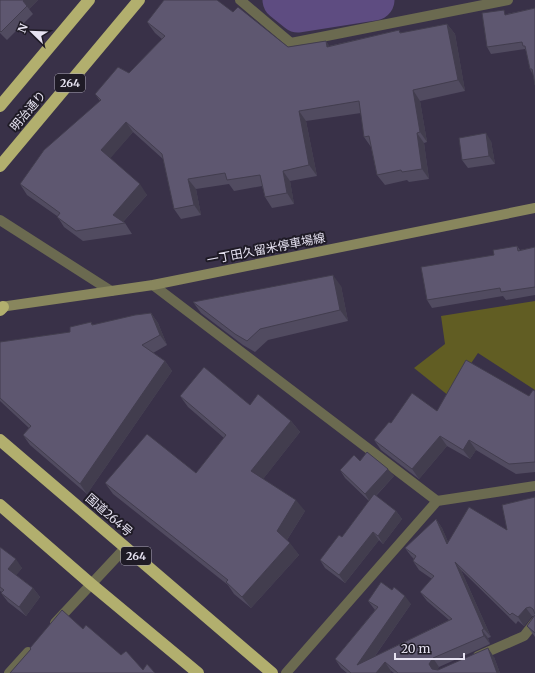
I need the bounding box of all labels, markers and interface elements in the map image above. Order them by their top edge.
north arrow [12,12,52,52]
text: N [15,21,31,35]
road number: 264 [55,74,85,92]
street label: 明治通り [6,87,49,134]
street label: 一丁田久留米停車場線 [206,230,326,267]
street label: 国道264号 [83,490,136,539]
road number: 264 [121,547,151,565]
scale bar [395,635,464,661]
text: 20 m [401,641,430,656]

